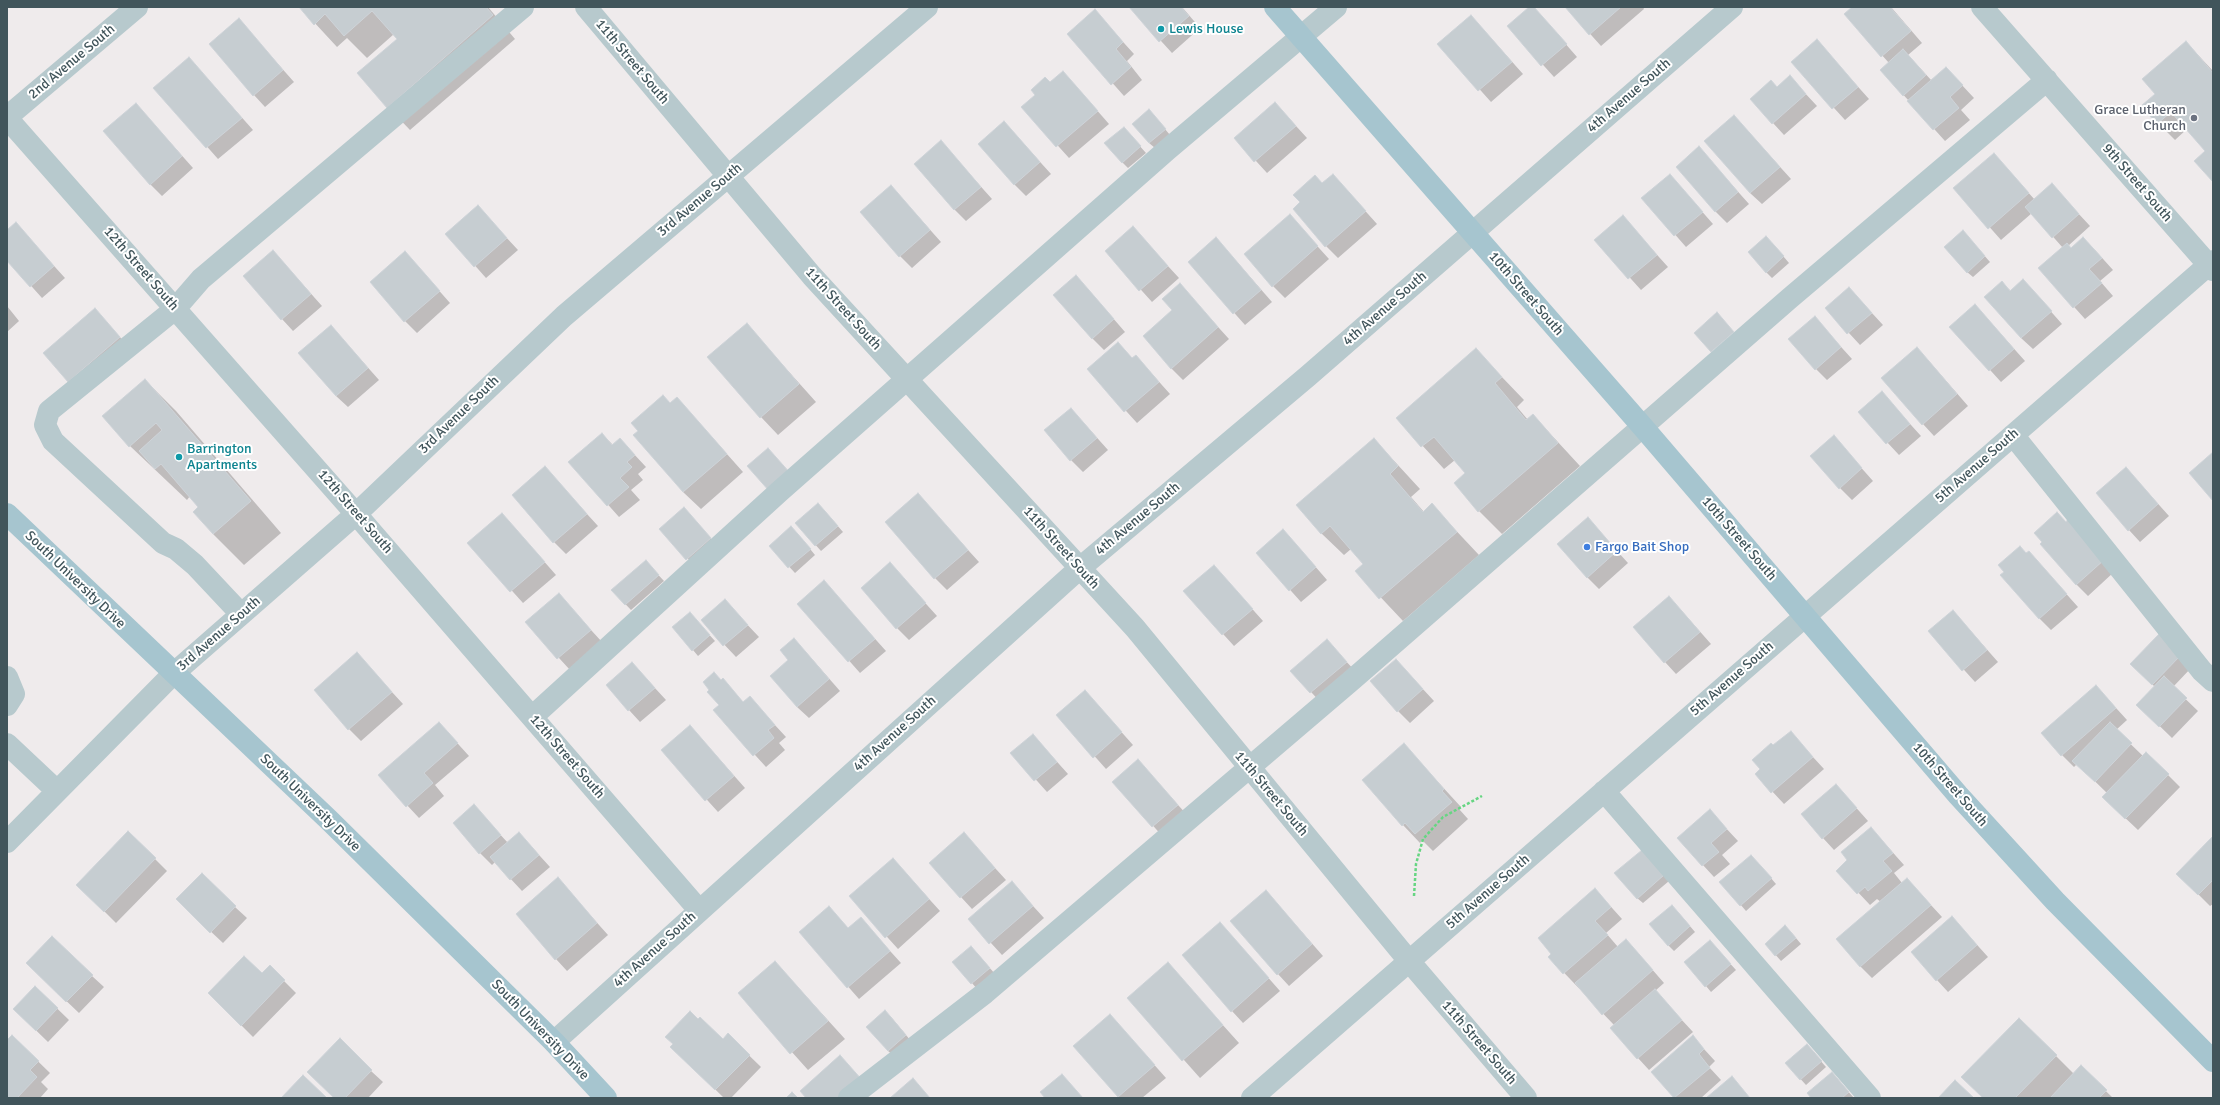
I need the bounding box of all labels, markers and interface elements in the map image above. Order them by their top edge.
street label: 11th Street South [592,16,672,108]
street label: 2nd Avenue South [25,21,119,103]
place label: Lewis House [1169,21,1244,37]
marker: Lewis House [1156,24,1166,34]
street label: 4th Avenue South [1584,55,1674,137]
place label: Grace Lutheran Church [2094,102,2186,134]
marker: Grace Lutheran Church [2189,113,2199,123]
street label: 9th Street South [2099,141,2175,225]
street label: 3rd Avenue South [654,160,746,240]
street label: 12th Street South [100,224,182,314]
street label: 10th Street South [1485,249,1567,339]
street label: 11th Street South [801,264,885,354]
street label: 4th Avenue South [1340,268,1430,350]
street label: 3rd Avenue South [415,372,503,458]
street label: 5th Avenue South [1932,425,2022,507]
place label: Barrington Apartments [187,441,257,474]
marker: Barrington Apartments [174,452,184,462]
street label: 12th Street South [314,467,396,557]
street label: 4th Avenue South [1092,479,1184,559]
street label: 10th Street South [1698,494,1780,584]
street label: 11th Street South [1019,503,1103,593]
street label: South University Drive [21,528,129,632]
place label: Fargo Bait Shop [1595,539,1689,555]
marker: Fargo Bait Shop [1582,542,1592,552]
street label: 3rd Avenue South [174,593,264,675]
street label: 5th Avenue South [1687,638,1777,720]
street label: 4th Avenue South [850,693,940,775]
street label: 12th Street South [526,712,608,802]
street label: 10th Street South [1909,740,1991,830]
street label: 11th Street South [1231,748,1311,840]
street label: South University Drive [256,751,364,855]
street label: 5th Avenue South [1443,851,1533,933]
street label: 4th Avenue South [610,909,700,991]
street label: South University Drive [488,976,592,1084]
street label: 11th Street South [1438,998,1520,1088]

